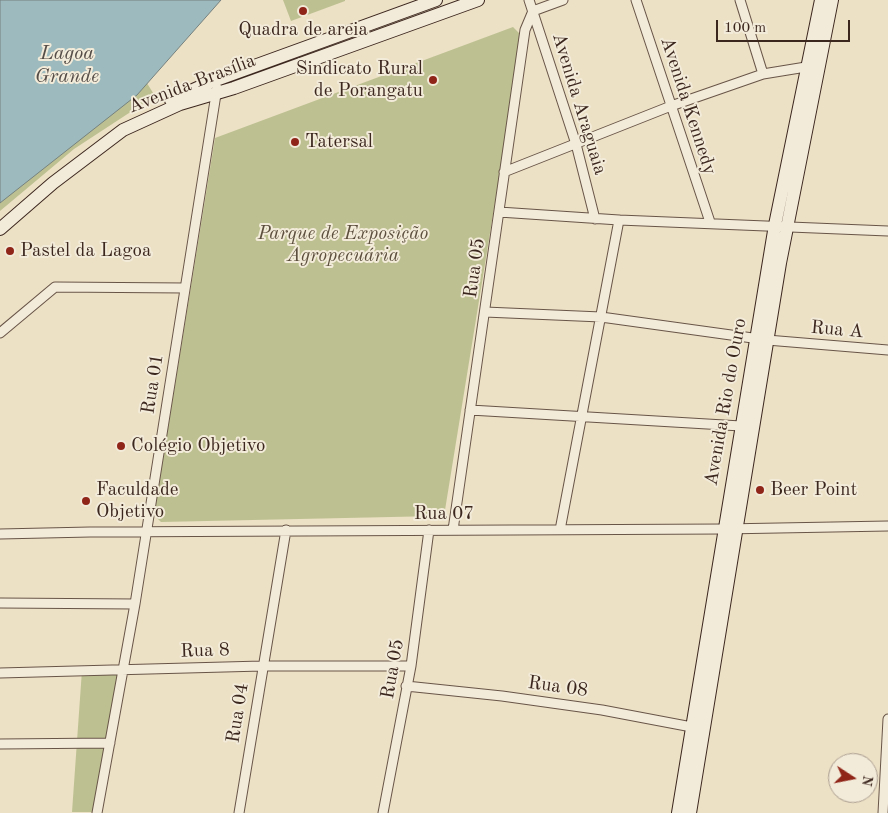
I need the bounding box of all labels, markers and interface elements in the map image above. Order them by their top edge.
marker: Quadra de areia [297,5,309,17]
scale bar [718,10,852,42]
place label: Quadra de areia [238,19,368,41]
text: 100 m [724,21,766,36]
street label: Avenida Araguaia [547,30,611,178]
street label: Avenida Kennedy [655,34,721,178]
water label: Lagoa Grande [35,42,99,89]
street label: Avenida Brasília [125,49,259,119]
place label: Sindicato Rural de Porangatu [296,58,423,102]
marker: Sindicato Rural de Porangatu [427,74,439,86]
place label: Tatersal [305,131,373,153]
marker: Tatersal [289,136,301,148]
park label: Parque de Exposição Agropecuária [258,223,428,267]
street label: Rua 05 [460,236,490,300]
place label: Pastel da Lagoa [20,240,151,262]
marker: Pastel da Lagoa [4,245,16,257]
street label: Avenida Rio do Ouro [700,316,752,488]
street label: Rua A [810,316,864,344]
street label: Rua 01 [137,352,169,416]
place label: Colégio Objetivo [131,435,265,457]
marker: Colégio Objetivo [115,440,127,452]
place label: Faculdade Objetivo [96,479,179,523]
place label: Beer Point [770,479,857,501]
marker: Beer Point [754,484,766,496]
marker: Faculdade Objetivo [80,495,92,507]
street label: Rua 07 [414,503,474,525]
street label: Rua 05 [377,637,409,701]
street label: Rua 8 [180,639,230,663]
street label: Rua 08 [526,672,590,702]
street label: Rua 04 [222,681,254,745]
north arrow [828,753,878,803]
text: N [859,774,875,787]

